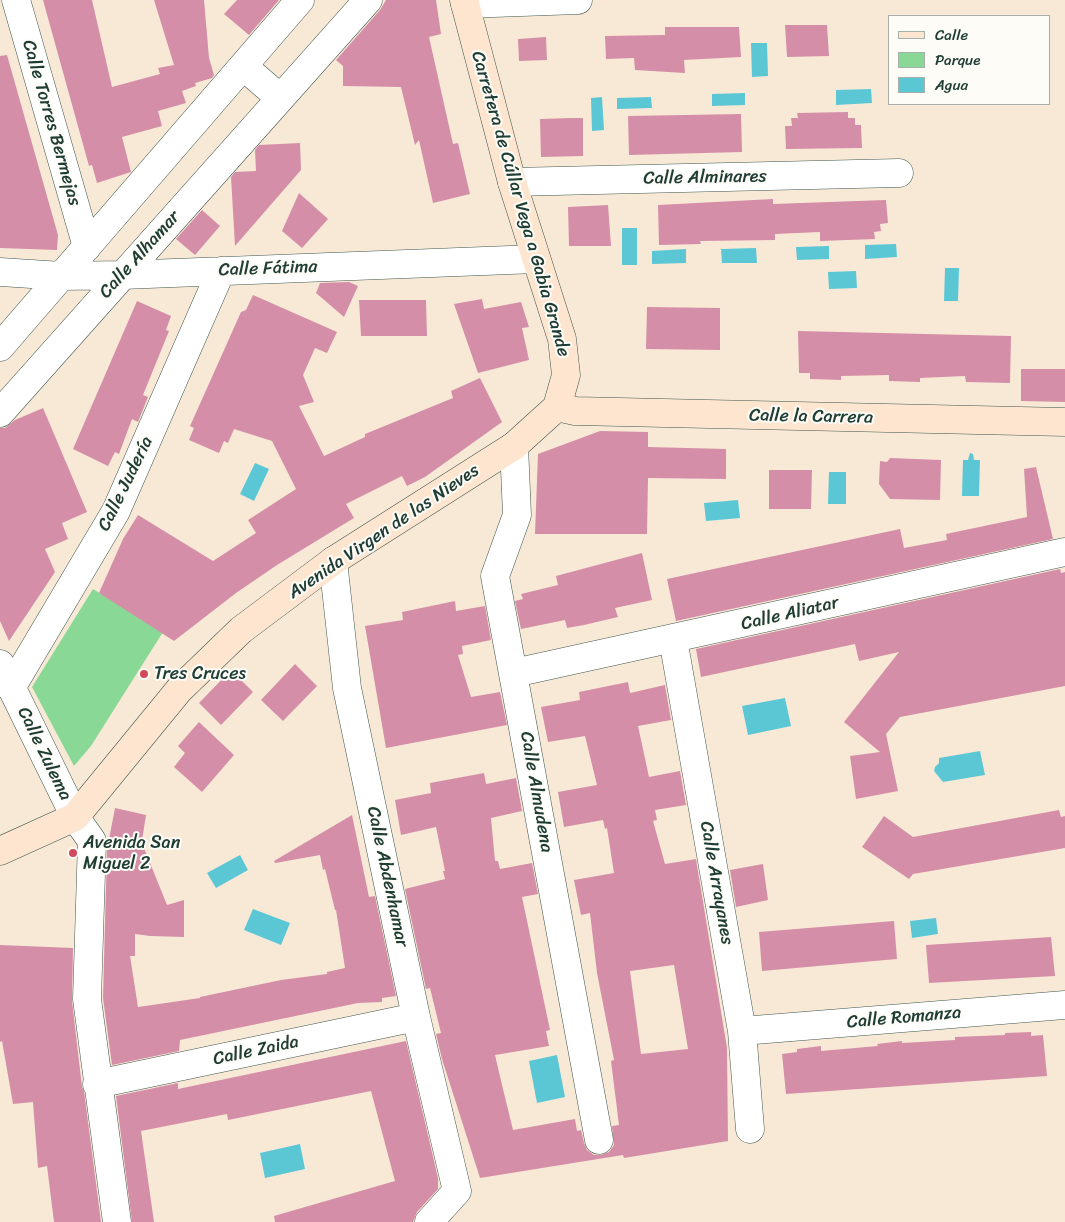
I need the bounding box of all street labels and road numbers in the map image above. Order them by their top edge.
street label: Calle Torres Bermejas [17,37,85,209]
street label: Carretera de Cúllar Vega a Gabia Grande [466,49,574,359]
street label: Calle Alminares [643,166,767,190]
street label: Calle Alhamar [95,207,185,303]
street label: Calle Fátima [218,256,318,282]
street label: Calle la Carrera [749,405,873,429]
street label: Calle Judería [94,433,158,535]
street label: Avenida Virgen de las Nieves [284,460,484,604]
street label: Calle Aliatar [739,592,841,636]
street label: Calle Zulema [12,704,76,804]
street label: Calle Almudena [515,730,557,854]
street label: Calle Abdenhamar [362,805,412,949]
street label: Calle Arrayanes [695,820,737,946]
street label: Calle Romanza [846,1002,962,1034]
street label: Calle Zaida [211,1031,301,1071]

